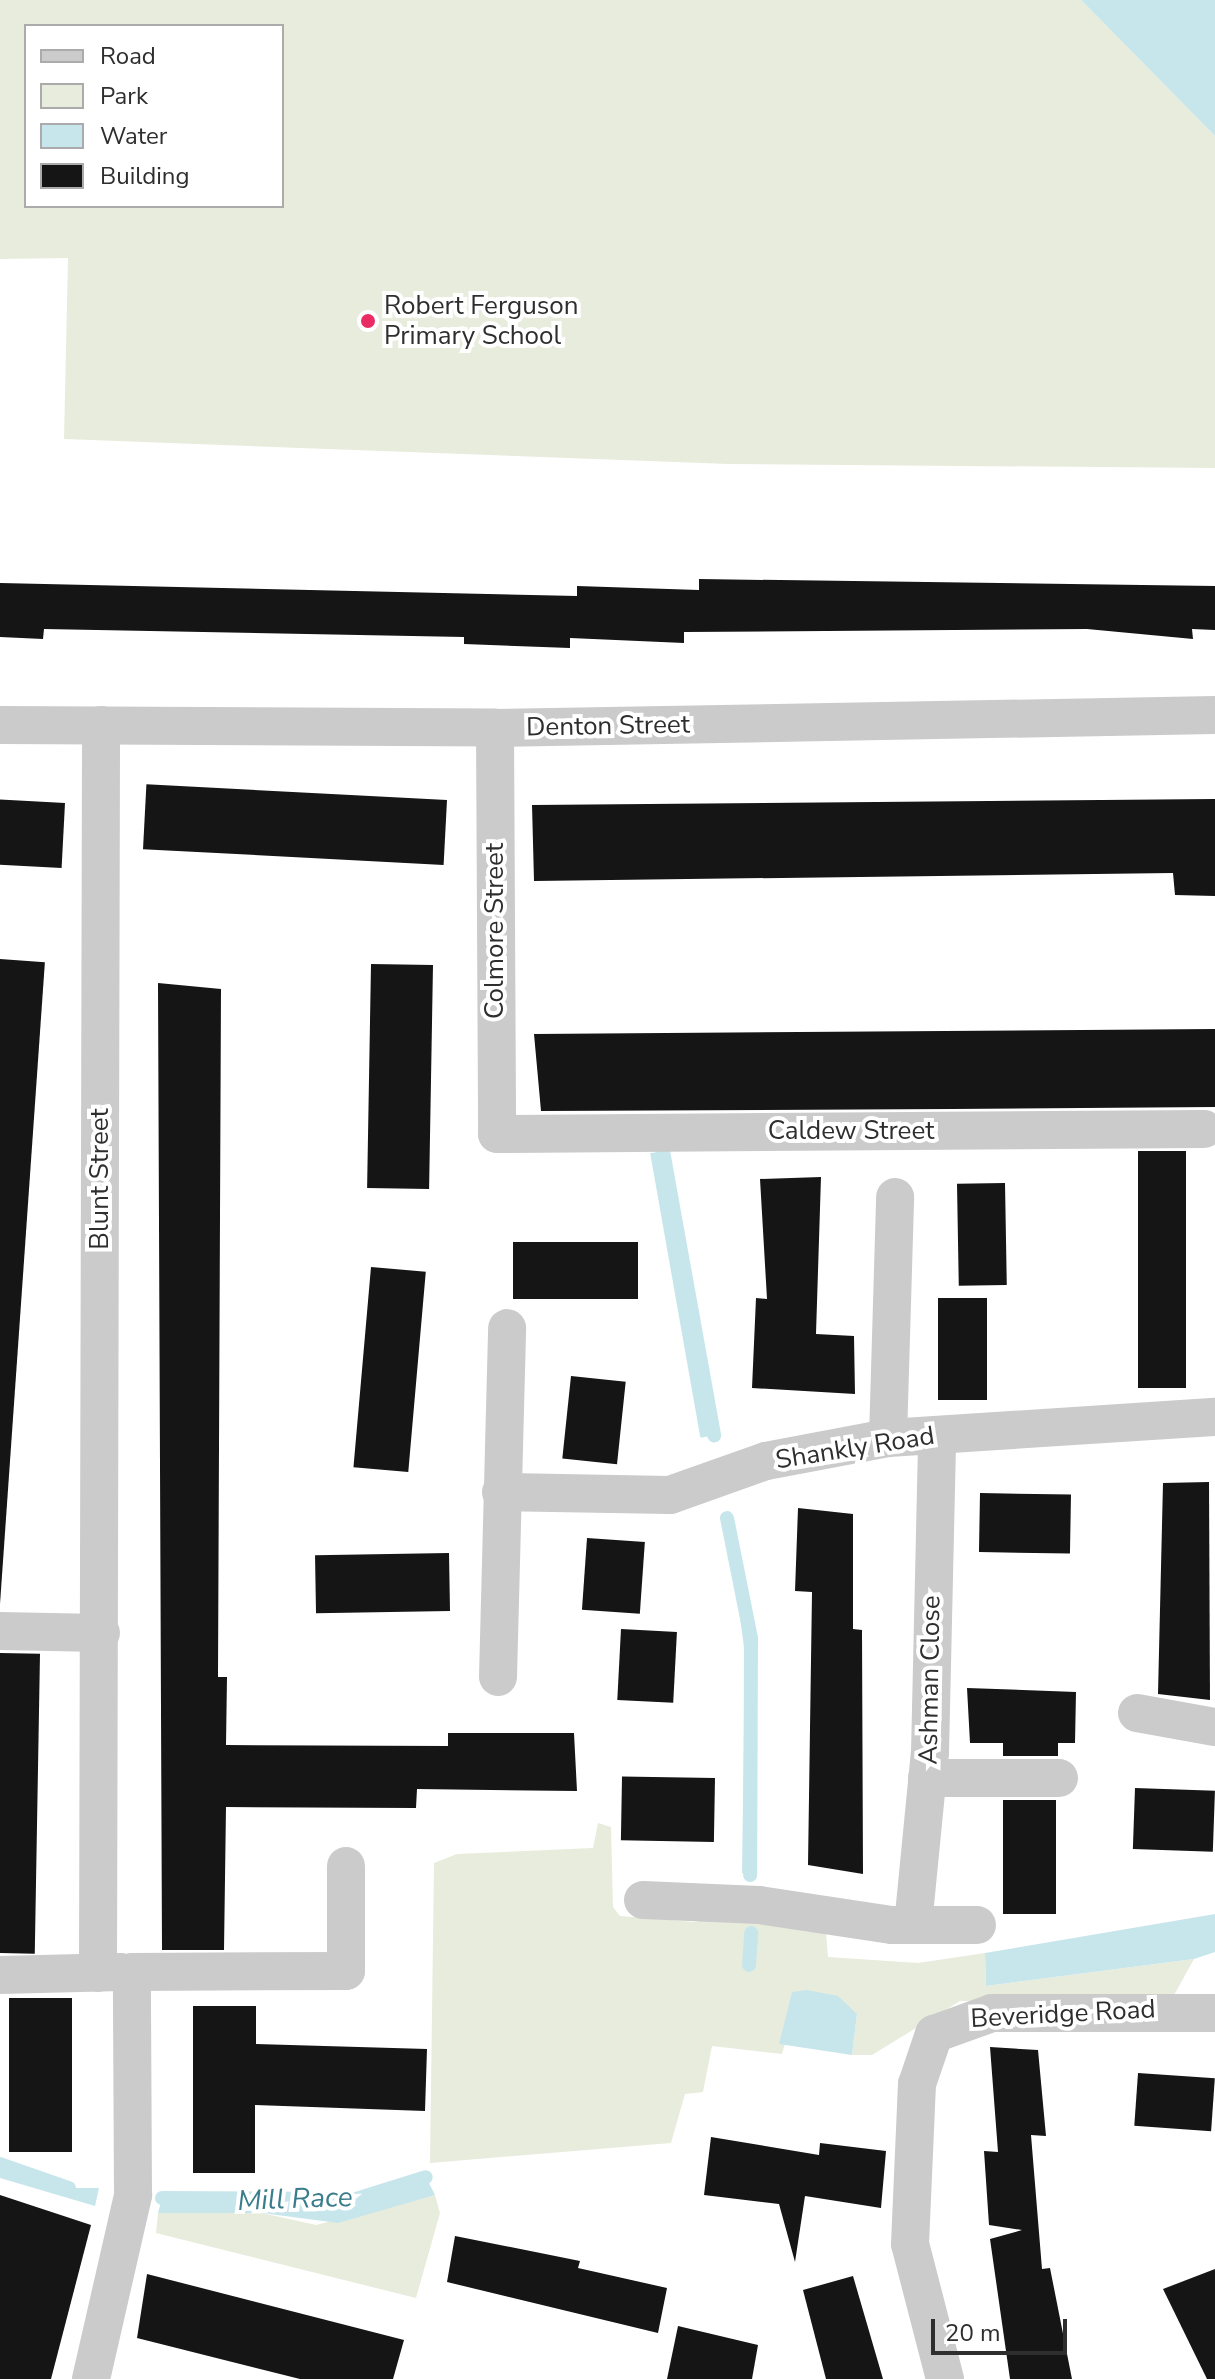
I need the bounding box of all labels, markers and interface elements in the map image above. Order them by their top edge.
legend [24,24,284,208]
text: Road [100,40,156,72]
text: Park [100,80,148,112]
text: Water [100,120,167,152]
text: Building [100,160,190,192]
place label: Robert Ferguson Primary School [384,290,579,352]
marker: Robert Ferguson Primary School [359,312,377,330]
street label: Denton Street [526,709,690,743]
street label: Colmore Street [479,843,511,1019]
street label: Blunt Street [84,1108,116,1250]
street label: Caldew Street [768,1115,934,1147]
street label: Shankly Road [773,1420,937,1476]
street label: Ashman Close [913,1595,947,1765]
street label: Beveridge Road [970,1994,1156,2034]
water label: Mill Race [237,2180,353,2218]
scale bar [935,2303,1071,2353]
text: 20 m [945,2317,1001,2349]

